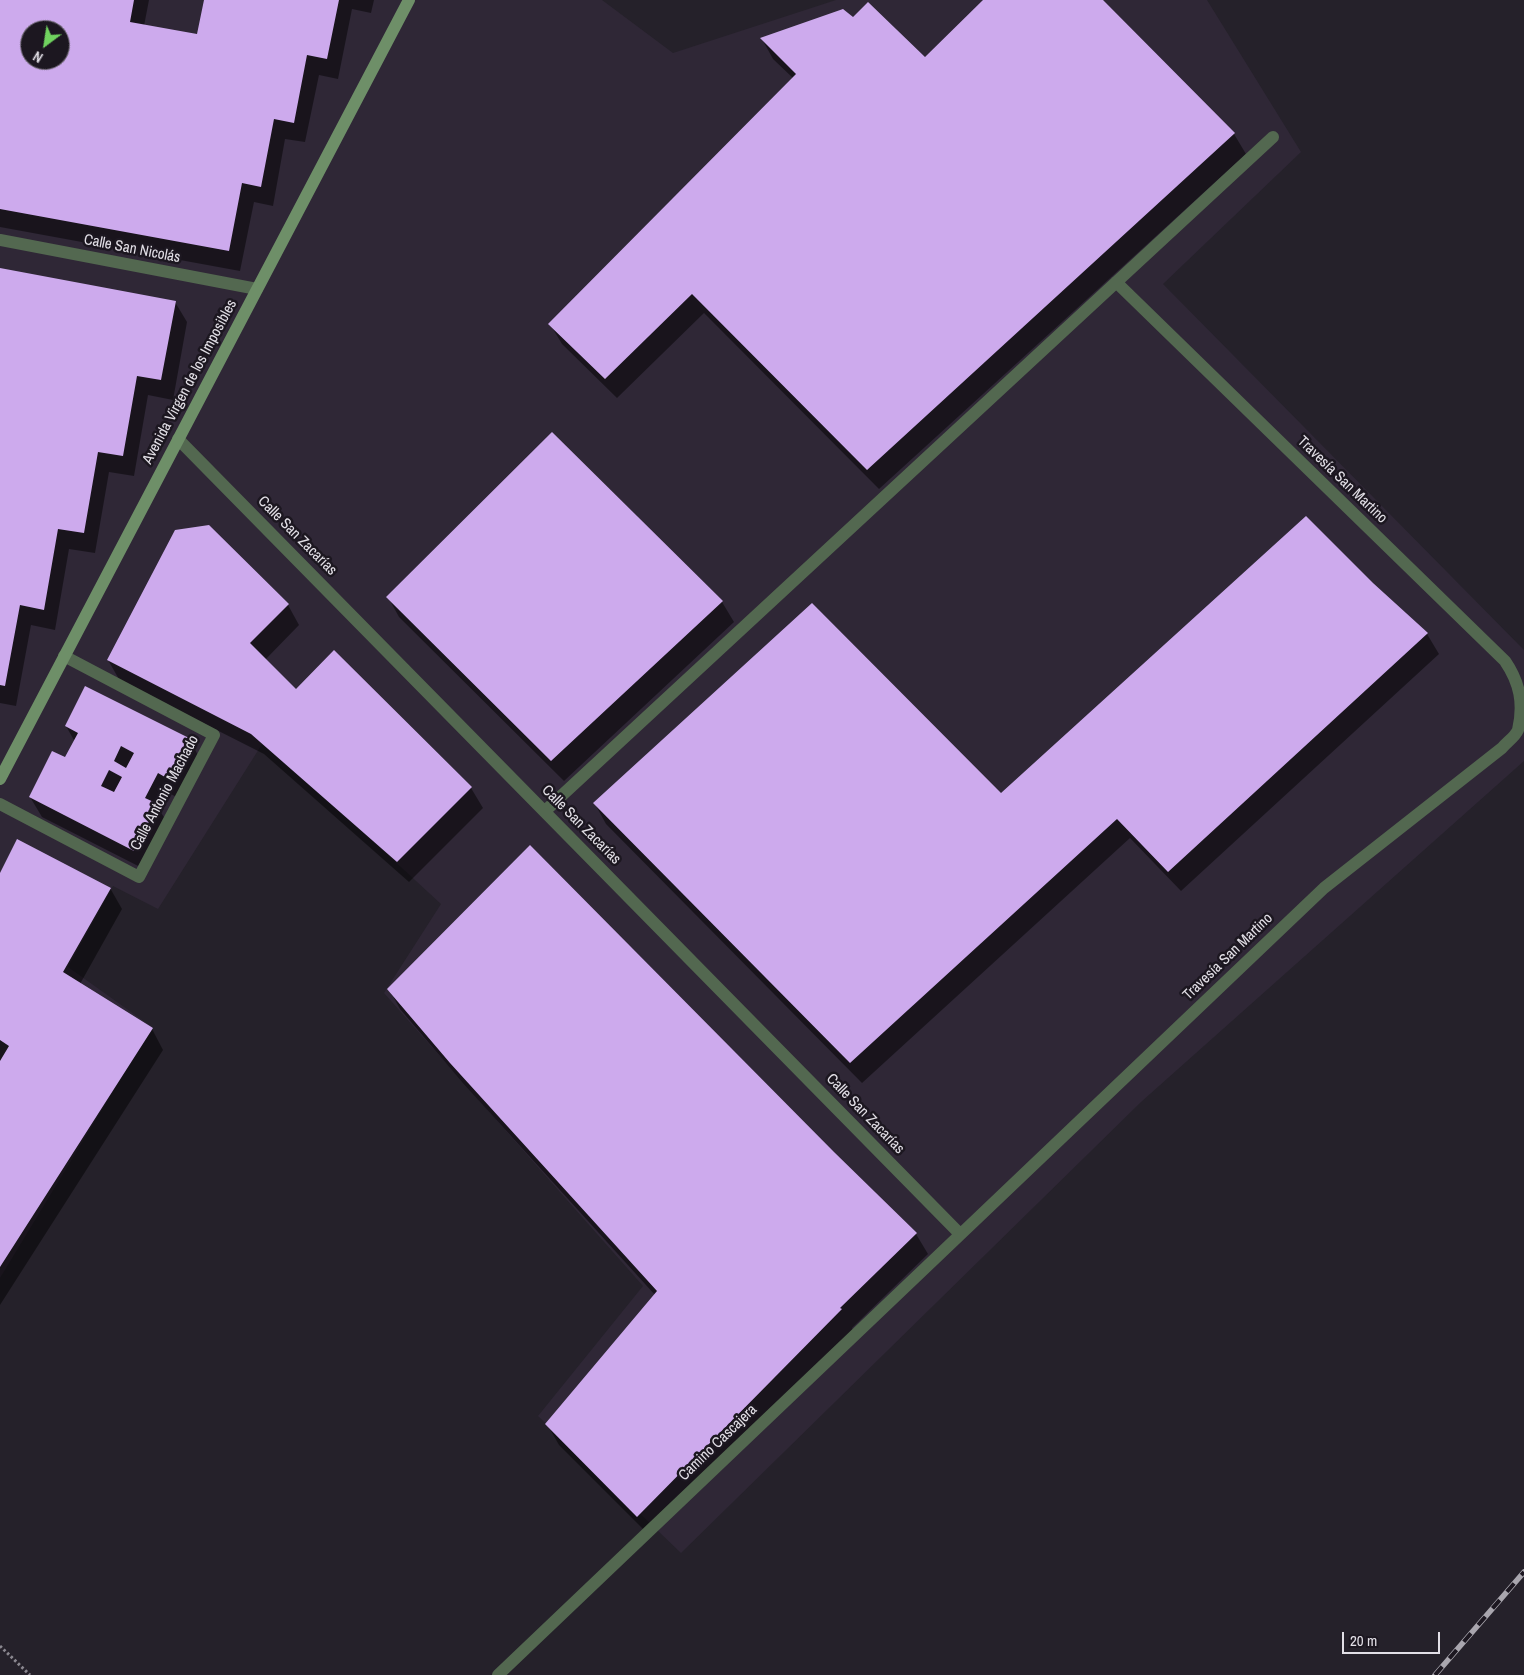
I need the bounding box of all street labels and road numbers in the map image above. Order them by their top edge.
street label: Calle San Nicolás [82,231,182,267]
street label: Avenida Virgen de los Imposibles [139,297,241,467]
street label: Travesía San Martino [1293,433,1391,527]
street label: Calle San Zacarías [254,493,340,579]
street label: Calle Antonio Machado [127,732,203,854]
street label: Calle San Zacarías [538,782,624,868]
street label: Travesía San Martino [1179,910,1277,1004]
street label: Calle San Zacarías [822,1070,908,1158]
street label: Camino Cascajera [675,1401,761,1485]

